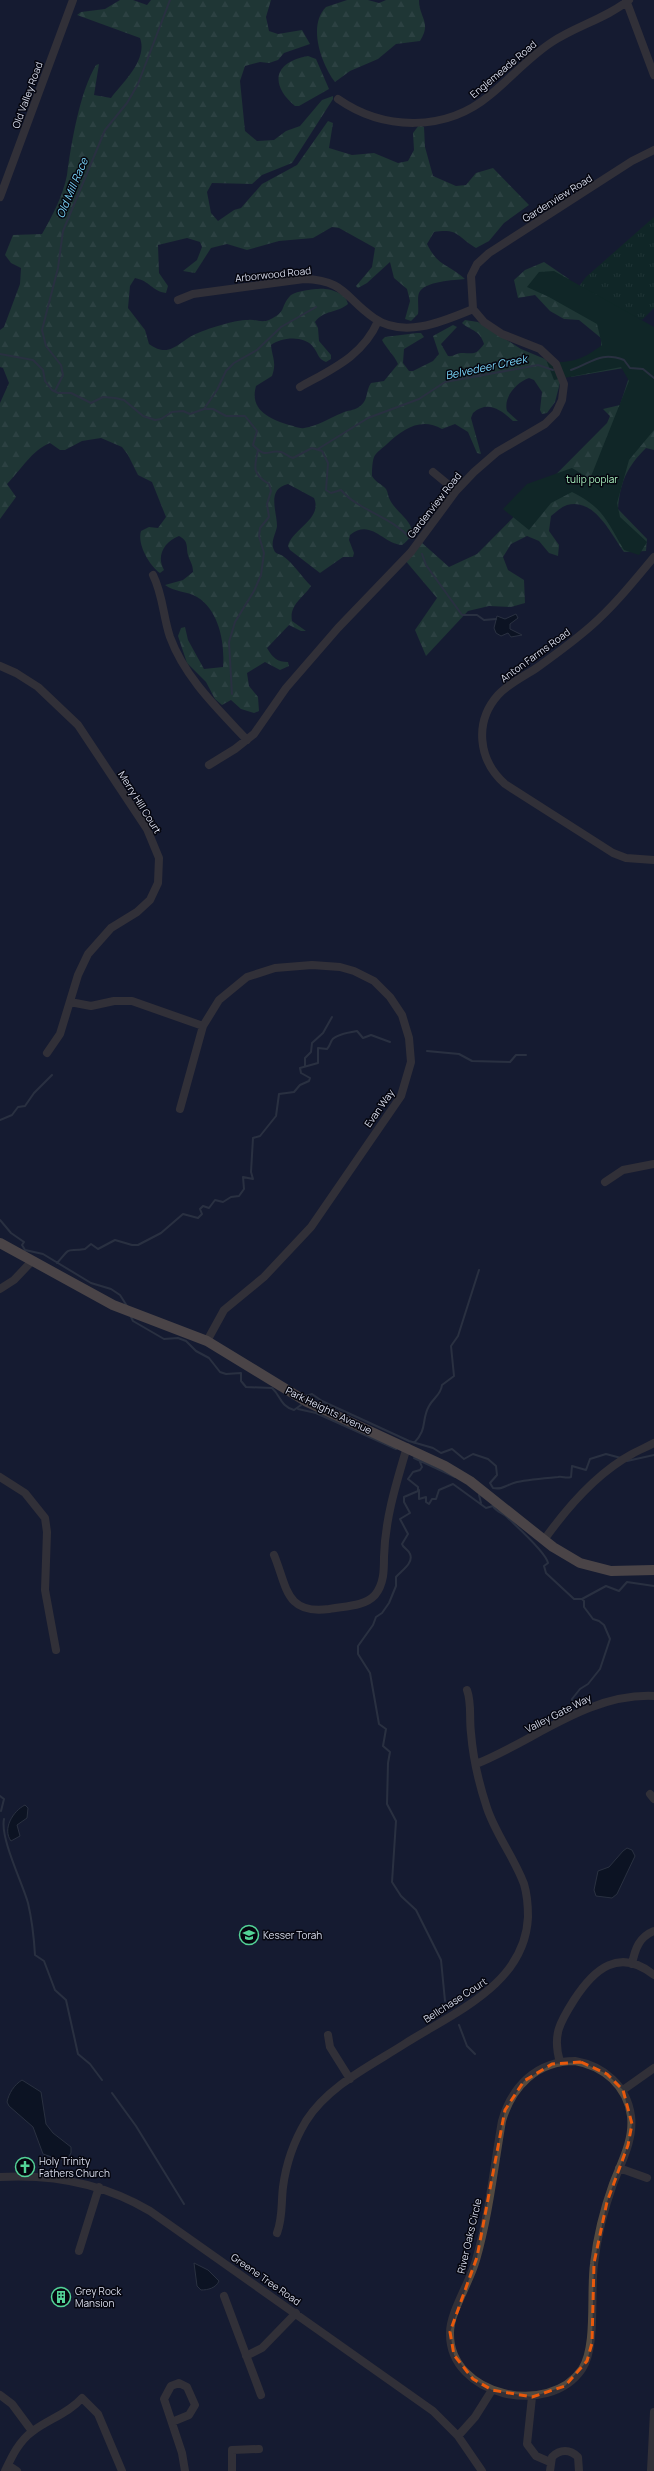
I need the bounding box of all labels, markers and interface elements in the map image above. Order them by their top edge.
street label: Englemeade Road [467,37,539,101]
street label: Old Valley Road [8,60,46,130]
water label: Old Mill Race [52,155,91,220]
street label: Gardenview Road [519,171,595,225]
street label: Arborwood Road [234,263,312,285]
water label: Belvedeer Creek [444,350,530,382]
street label: Gardenview Road [404,469,464,541]
park label: tulip poplar [566,472,618,486]
street label: Anton Farms Road [497,625,573,685]
street label: Merry Hill Court [115,768,165,836]
street label: Evan Way [361,1086,398,1130]
street label: Park Heights Avenue [284,1383,375,1437]
street label: Valley Gate Way [523,1690,594,1736]
school or university icon: Kesser Torah [238,1924,260,1946]
place label: Kesser Torah [263,1928,322,1942]
street label: Bellchase Court [420,1974,490,2026]
place label: Holy Trinity Fathers Church [39,2154,110,2180]
church icon: Holy Trinity Fathers Church [14,2156,36,2178]
street label: River Oaks Circle [454,2197,484,2275]
street label: Greene Tree Road [228,2250,304,2308]
place label: Grey Rock Mansion [75,2284,122,2310]
building icon: Grey Rock Mansion [50,2286,72,2308]

